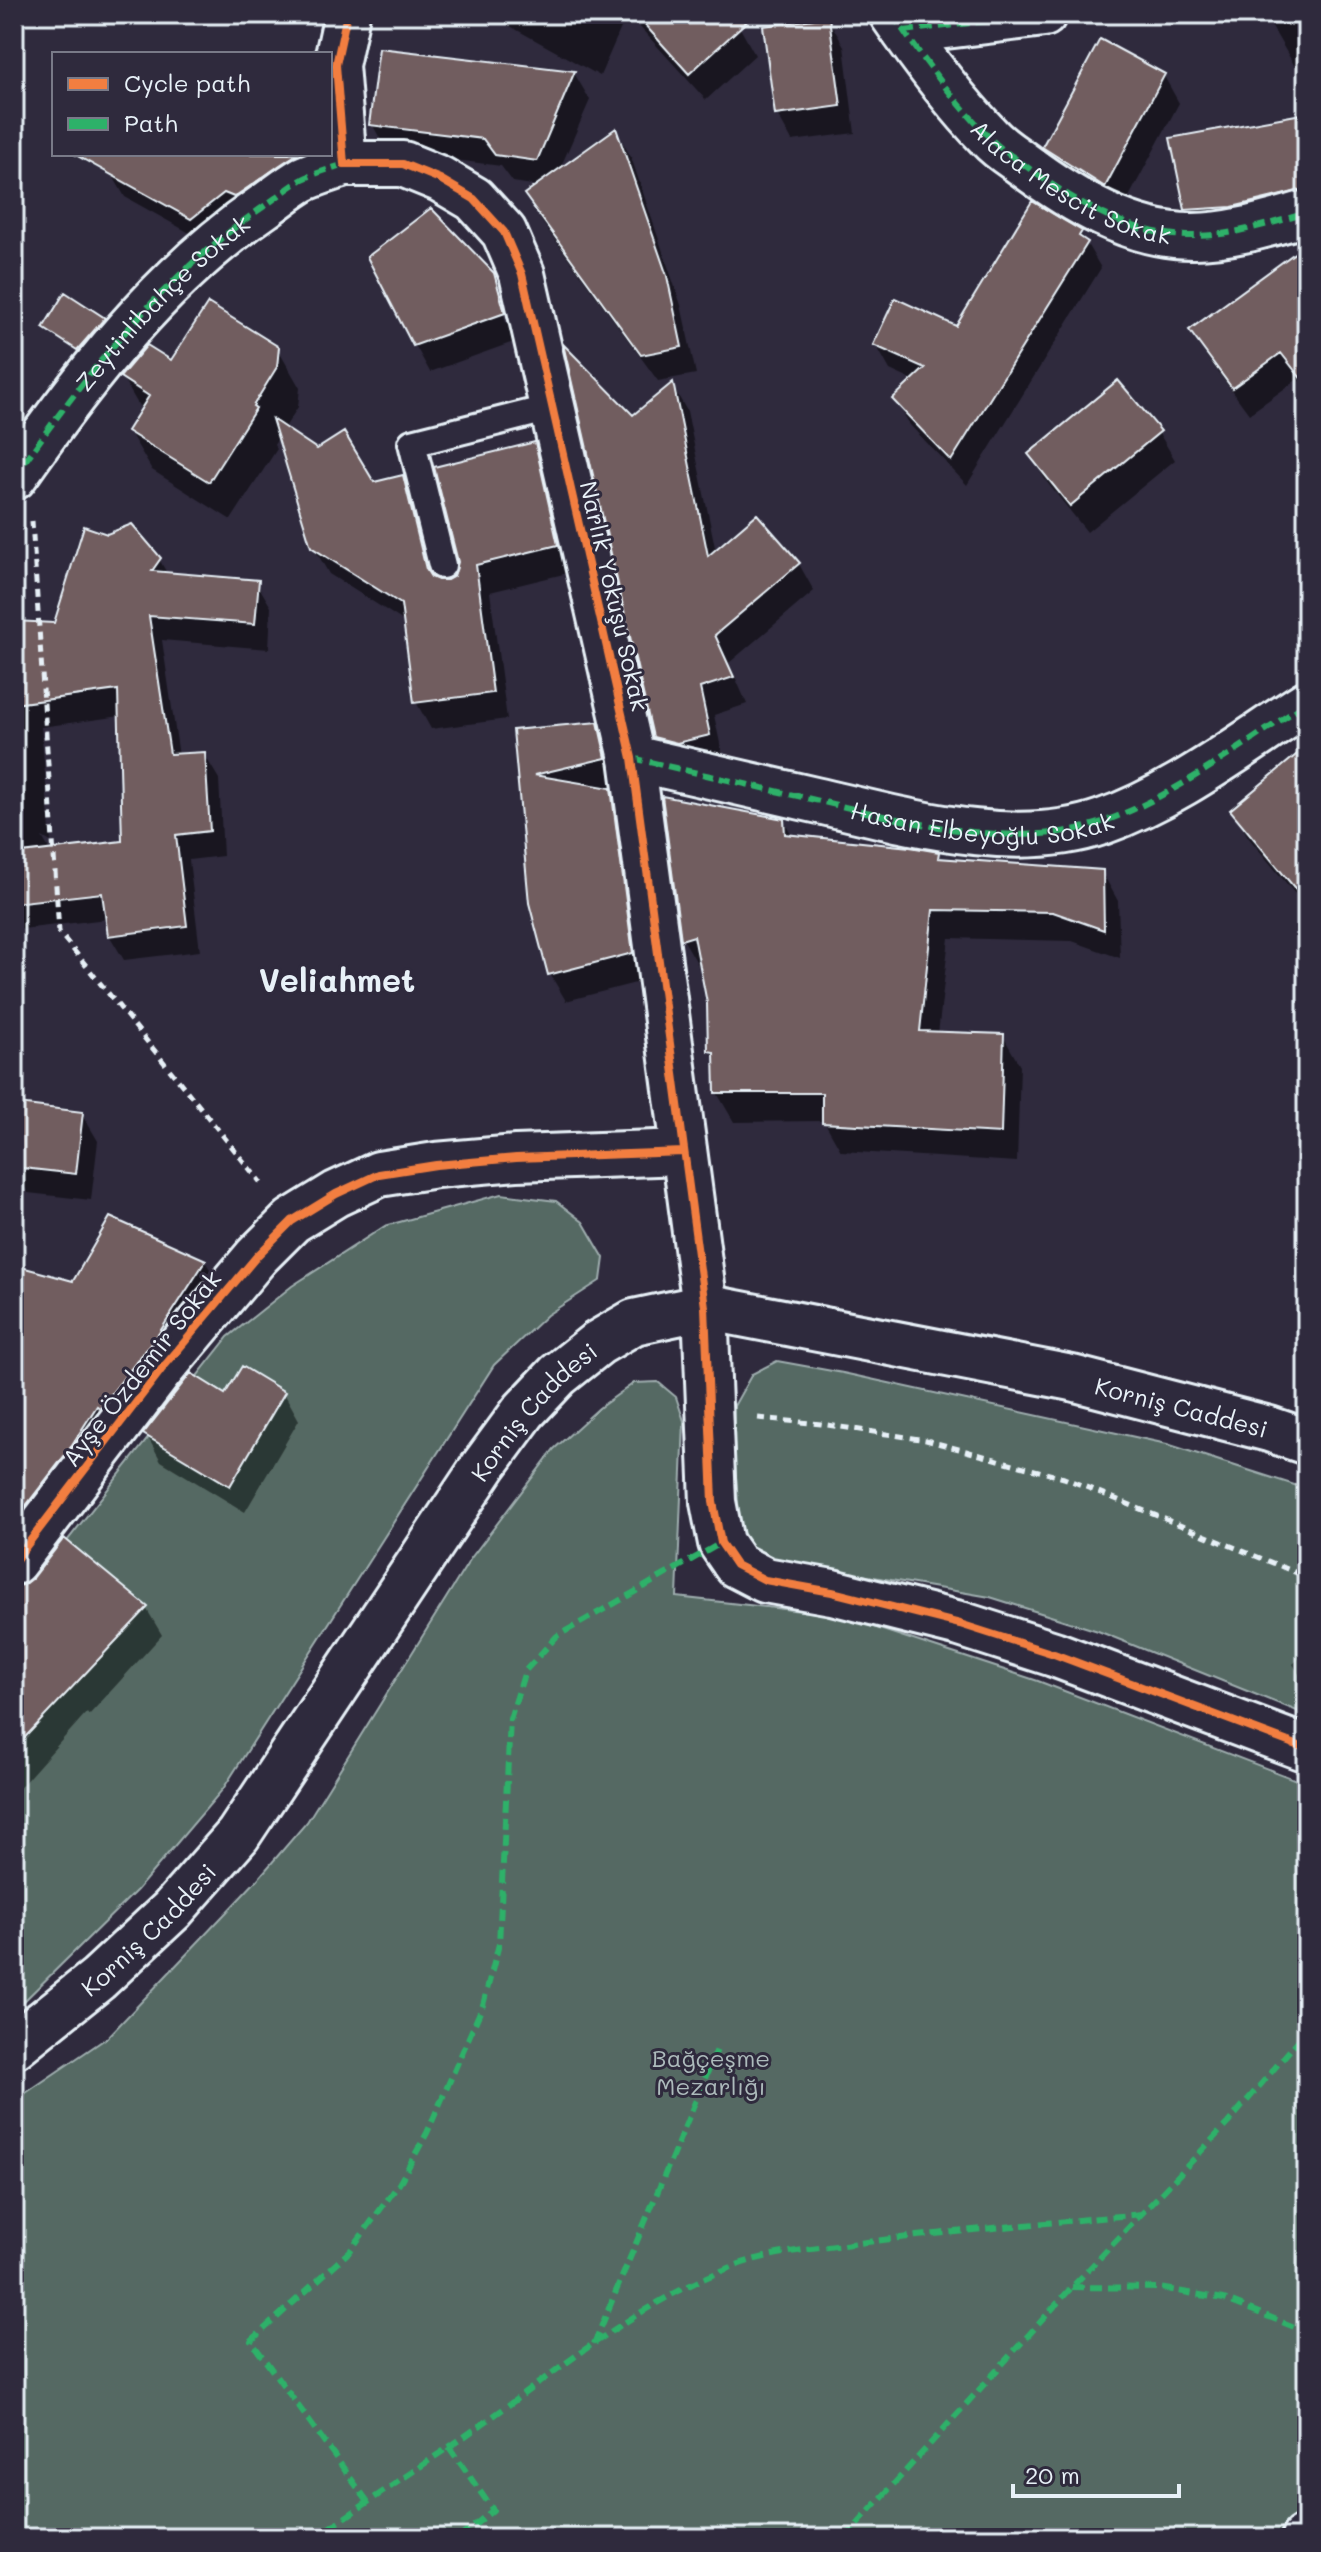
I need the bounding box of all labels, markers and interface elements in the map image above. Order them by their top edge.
legend [52,52,332,156]
text: Cycle path [124,67,250,98]
text: Path [124,107,178,138]
street label: Alaca Mescit Sokak [965,113,1173,250]
street label: Zeytinlibahçe Sokak [68,207,255,397]
street label: Narlık Yokuşu Sokak [573,478,657,714]
street label: Hasan Elbeyoğlu Sokak [848,793,1118,850]
district label: Veliahmet [259,958,415,1000]
street label: Ayşe Özdemir Sokak [55,1264,227,1472]
street label: Korniş Caddesi [463,1335,603,1487]
street label: Korniş Caddesi [1092,1369,1271,1444]
street label: Korniş Caddesi [74,1856,222,2002]
park label: Bağçeşme Mezarlığı [652,2042,770,2101]
scale bar [1013,2448,1179,2498]
text: 20 m [1025,2459,1080,2490]

